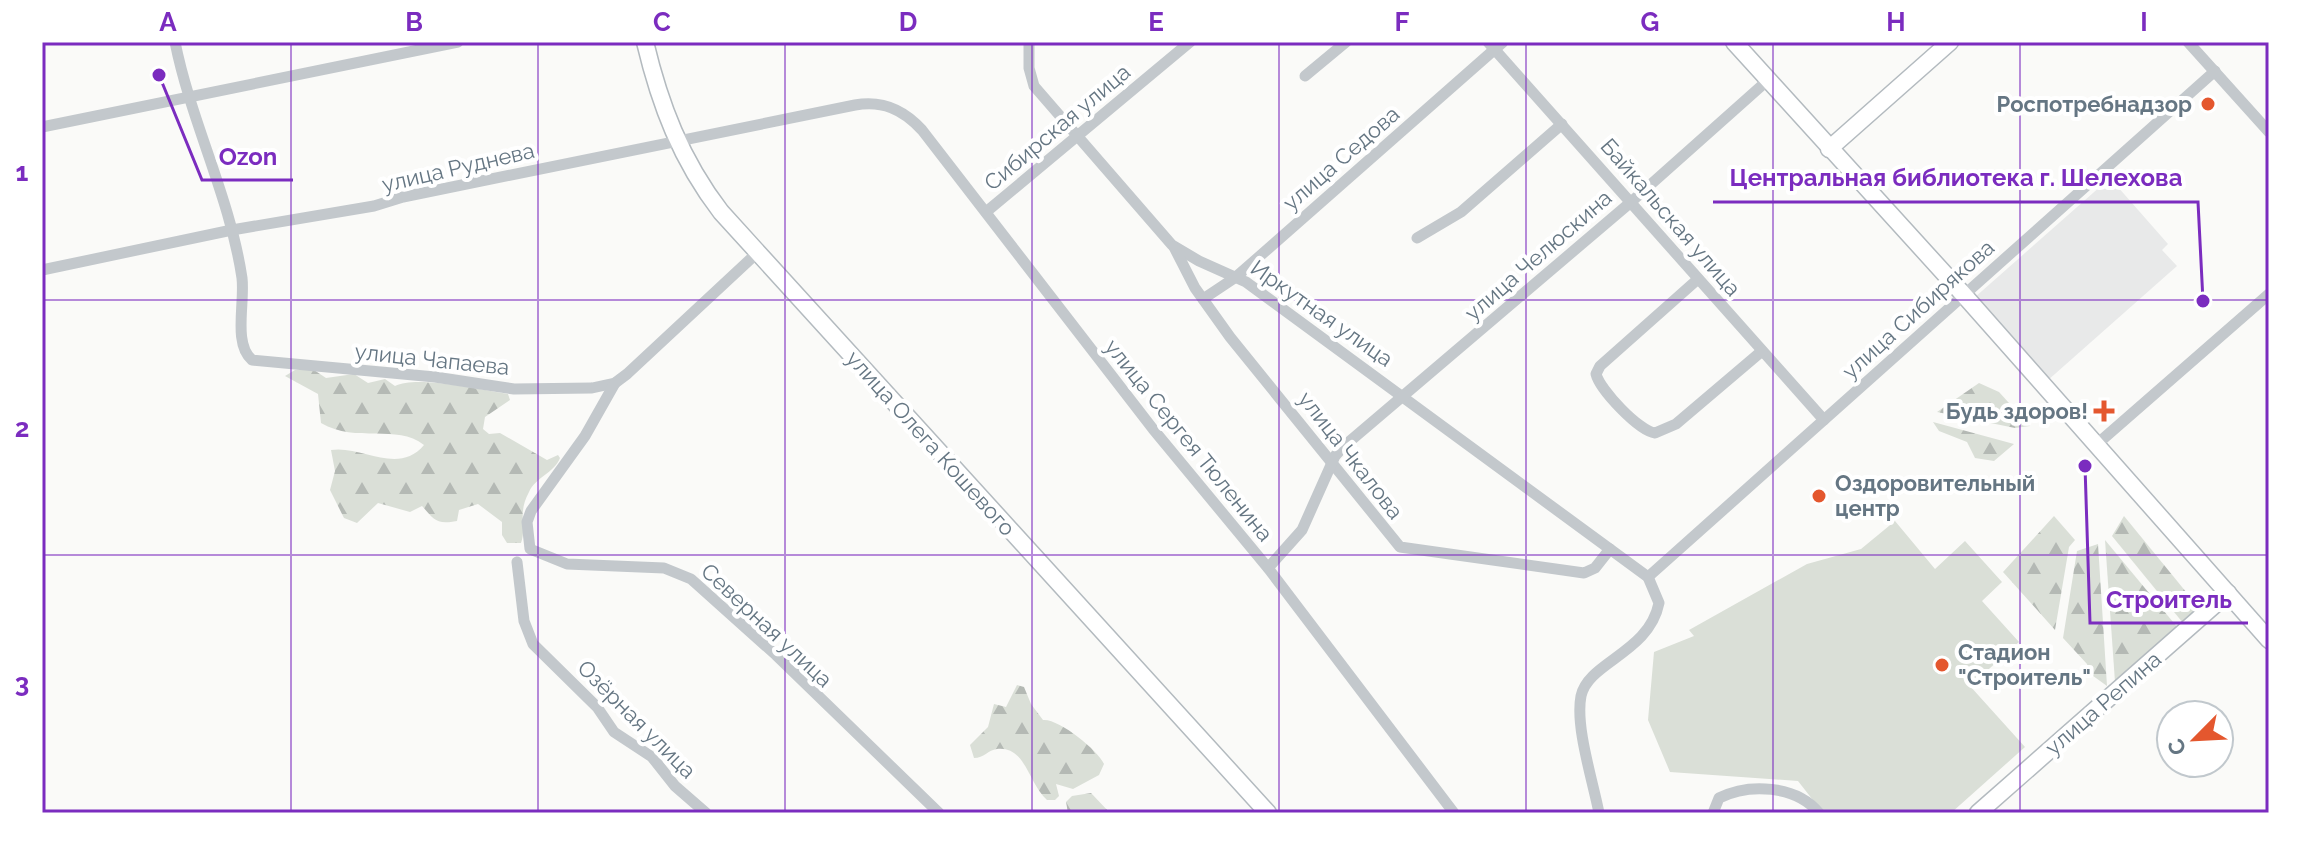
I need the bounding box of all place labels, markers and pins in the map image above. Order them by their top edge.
place label: Роспотребнадзор [1996,91,2192,117]
marker: Роспотребнадзор [2199,95,2217,113]
callout: Ozon [202,132,293,180]
callout: Центральная библиотека г. Шелехова [1713,154,2198,202]
place label: Будь здоров! [1946,398,2088,424]
marker: Будь здоров! [2095,402,2113,420]
place label: Оздоровительный центр [1835,470,2035,521]
marker: Оздоровительный центр [1810,487,1828,505]
callout: Строитель [2090,575,2248,623]
place label: Стадион "Строитель" [1958,639,2091,690]
marker: Стадион "Строитель" [1933,656,1951,674]

